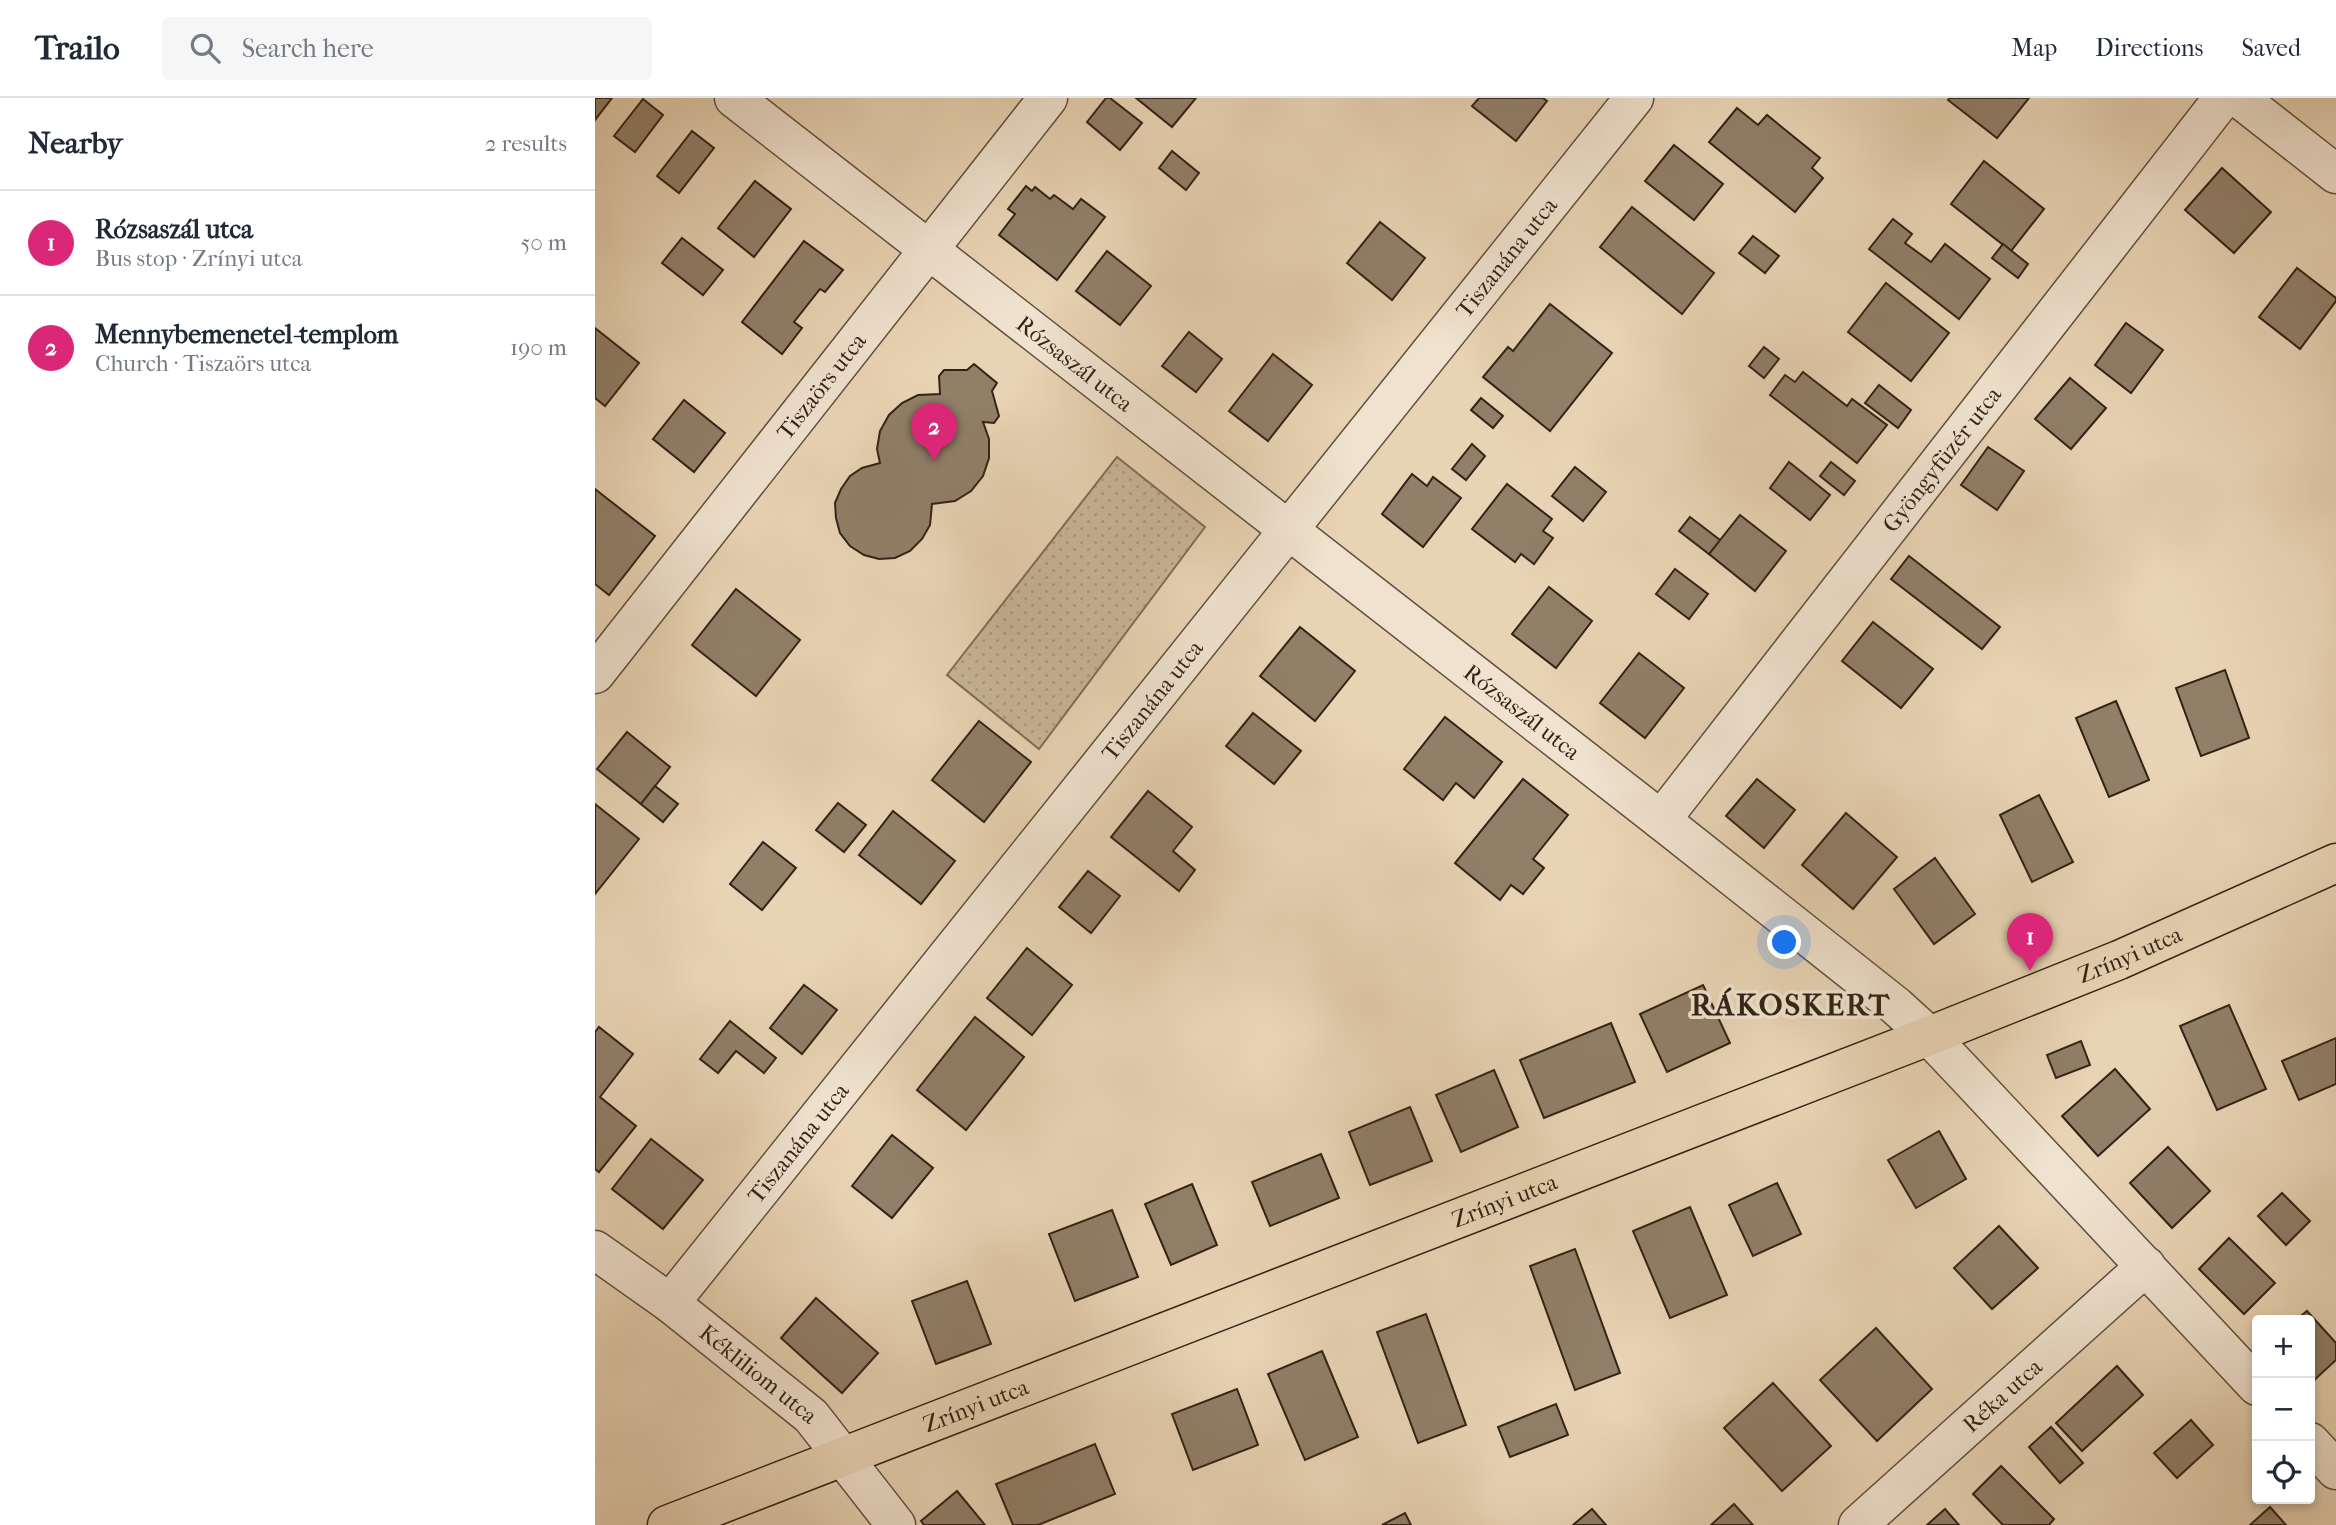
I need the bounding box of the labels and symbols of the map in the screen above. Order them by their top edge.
street label: Tiszanána utca [1451,192,1563,323]
street label: Rózsaszál utca [1011,310,1138,418]
street label: Tiszaörs utca [772,328,872,445]
street label: Gyöngyfüzér utca [1877,381,2007,538]
pin: 2 [911,403,957,461]
street label: Tiszanána utca [1096,635,1209,766]
street label: Rózsaszál utca [1458,659,1586,766]
pin: 1 [2007,913,2053,971]
street label: Zrínyi utca [2074,921,2186,989]
your location [1767,925,1801,959]
district label: RÁKOSKERT [1691,987,1891,1023]
street label: Tiszanána utca [742,1077,855,1209]
street label: Zrínyi utca [1448,1168,1561,1234]
street label: Kékliliom utca [694,1319,823,1430]
street label: Réka utca [1957,1353,2048,1438]
street label: Zrínyi utca [919,1373,1033,1438]

